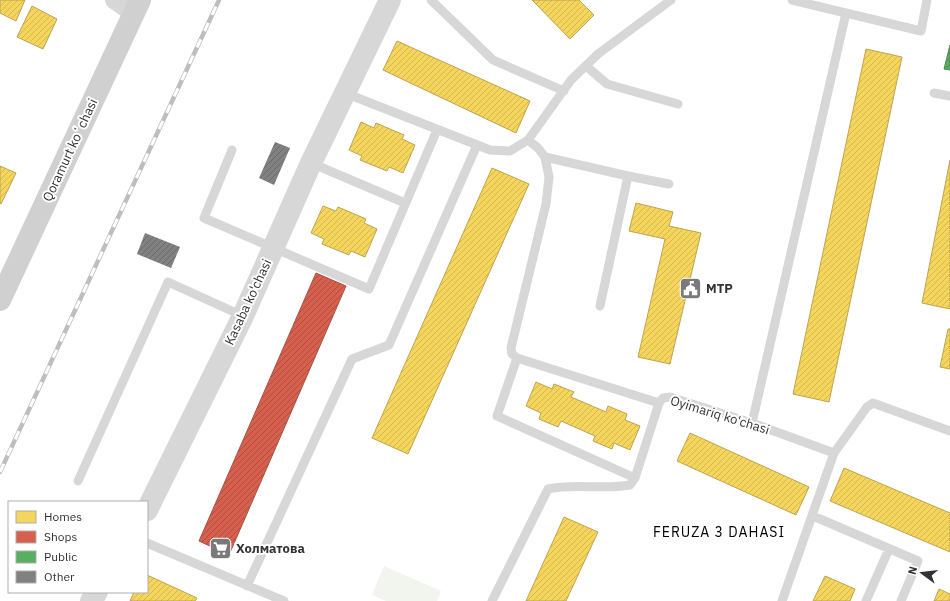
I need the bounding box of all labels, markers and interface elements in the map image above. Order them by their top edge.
street label: Qoramurt koʻchasi [39,96,101,204]
street label: Kasaba ko'chasi [221,256,275,348]
public building icon: MTP [678,275,704,301]
place label: MTP [706,280,733,297]
street label: Oyimariq ko'chasi [668,392,772,438]
legend [8,501,148,593]
text: Homes [44,509,82,524]
district label: FERUZA 3 DAHASI [653,523,785,541]
text: Shops [44,529,77,544]
supermarket icon: Холматова [208,535,234,561]
place label: Холматова [236,540,305,557]
text: Public [44,549,77,564]
north arrow [902,553,942,593]
text: N [905,565,920,576]
text: Other [44,569,75,584]

